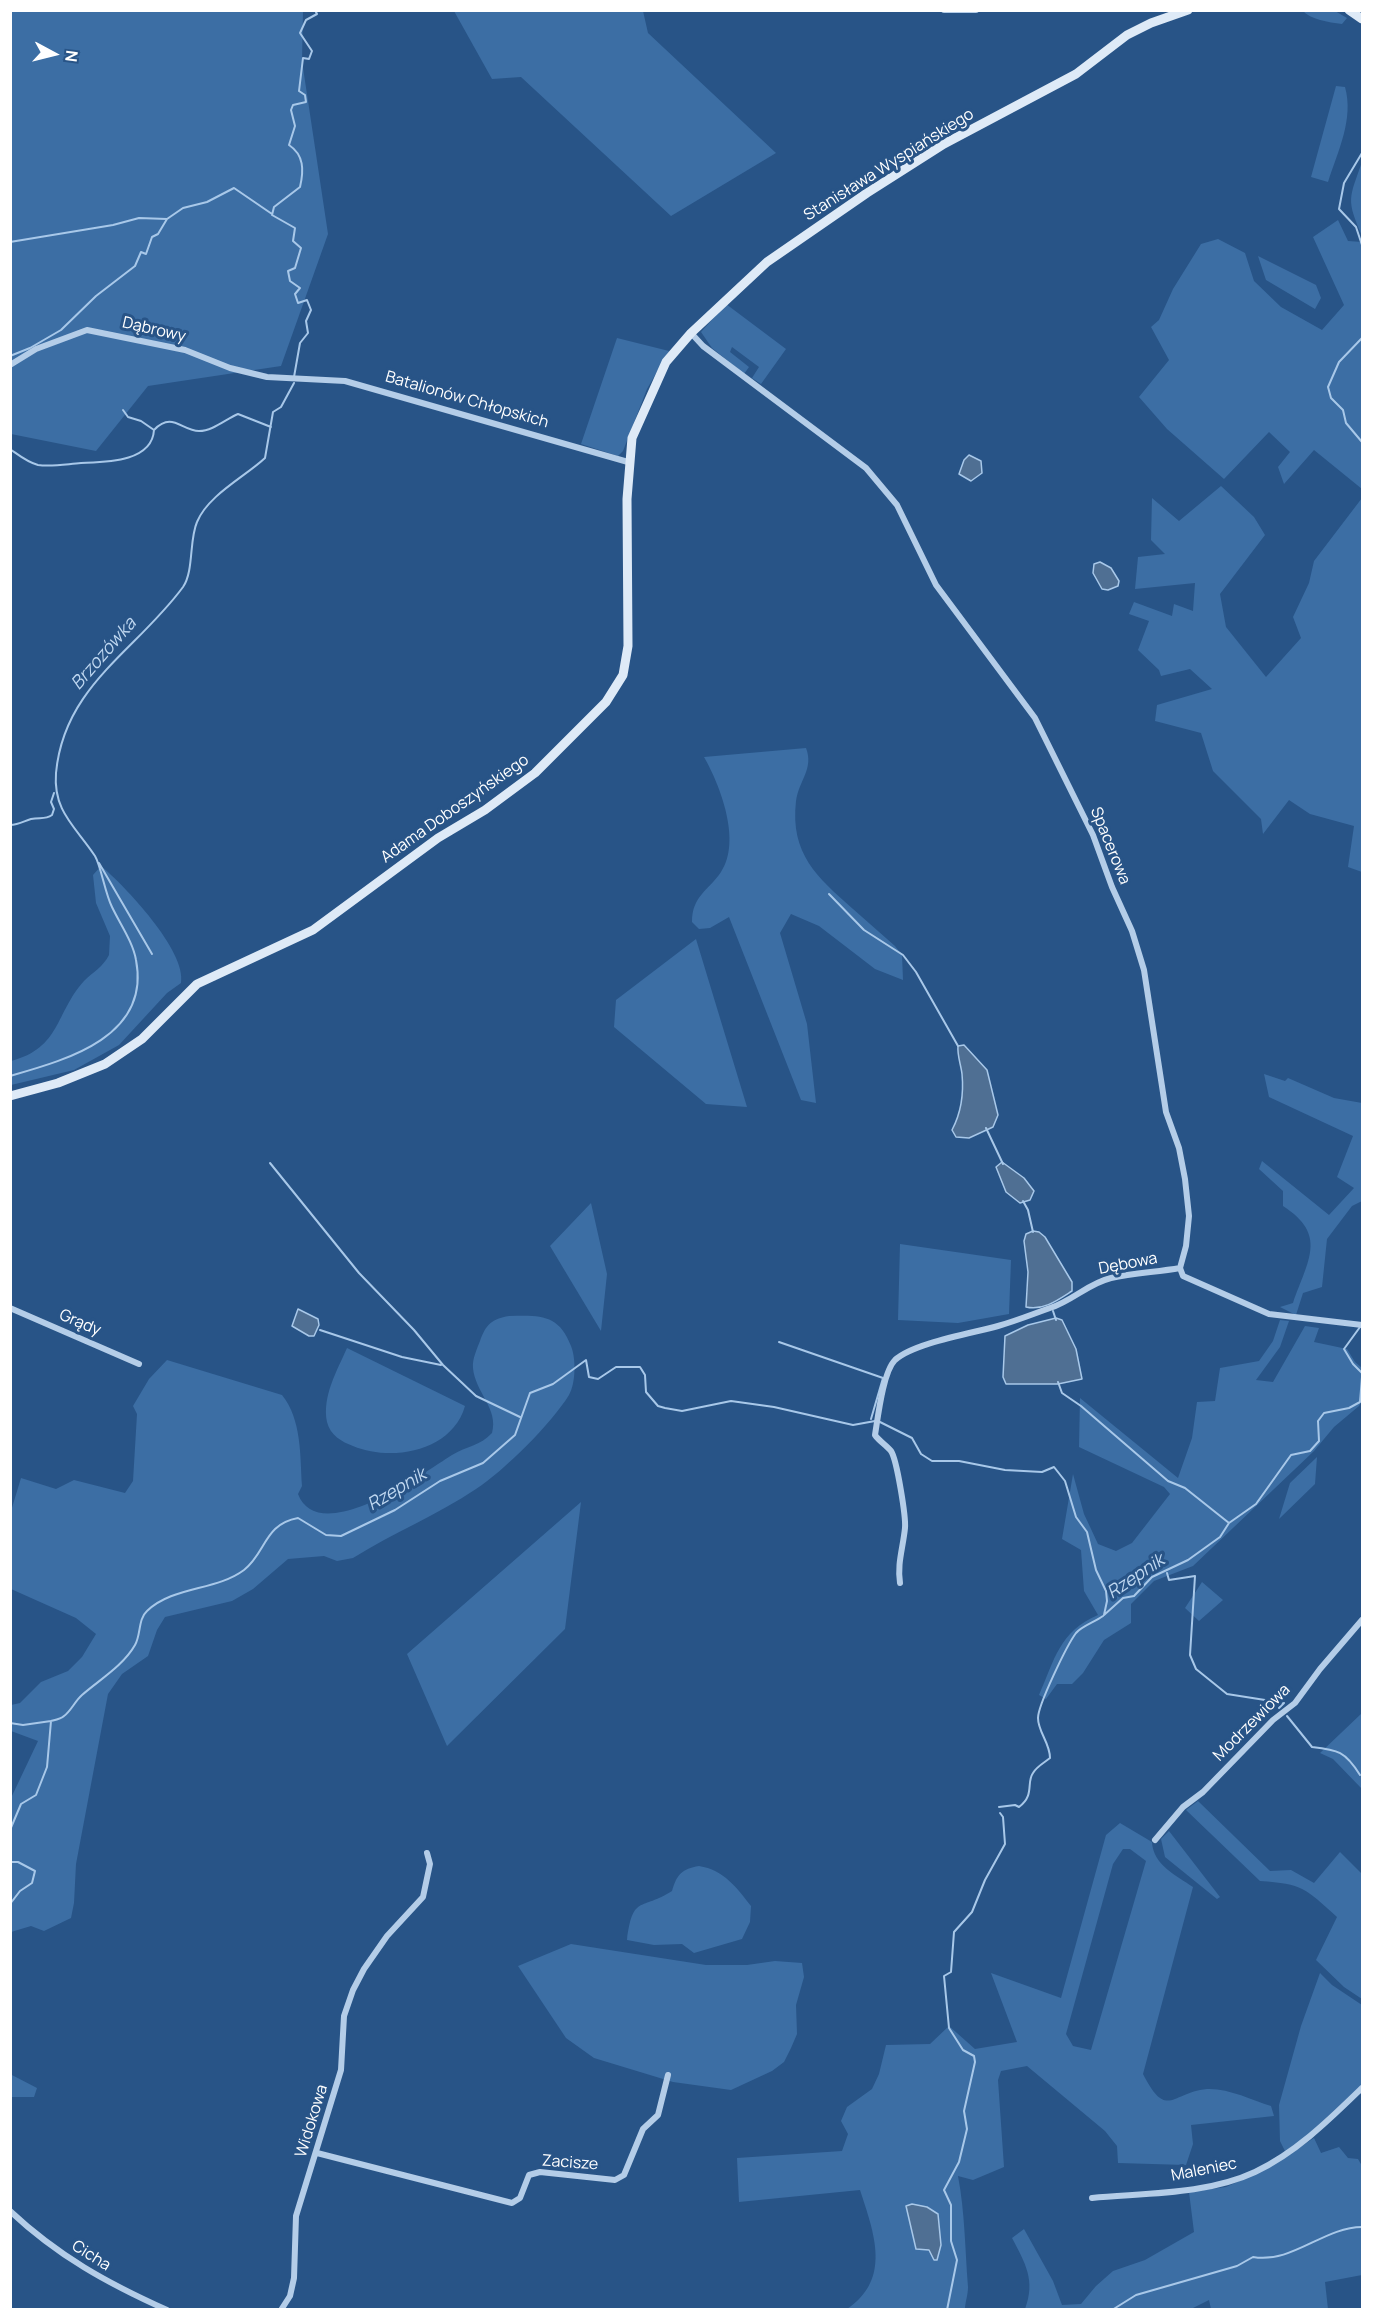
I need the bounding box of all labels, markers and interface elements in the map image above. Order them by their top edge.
north arrow [24,24,84,84]
text: N [60,49,83,63]
street label: Stanisława Wyspiańskiego [800,105,978,225]
street label: Dąbrowy [120,313,188,347]
street label: Batalionów Chłopskich [383,367,551,433]
water label: Brzozówka [67,614,141,694]
street label: Adama Doboszyńskiego [377,751,533,867]
street label: Spacerowa [1086,805,1134,887]
street label: Dębowa [1097,1249,1159,1279]
street label: Grądy [56,1306,104,1340]
water label: Rzepnik [364,1464,430,1516]
water label: Rzepnik [1103,1550,1169,1604]
street label: Modrzewiowa [1210,1681,1294,1765]
street label: Widokowa [292,2082,332,2160]
street label: Zacisze [541,2151,599,2175]
street label: Maleniec [1169,2154,1239,2186]
street label: Cicha [68,2237,114,2275]

